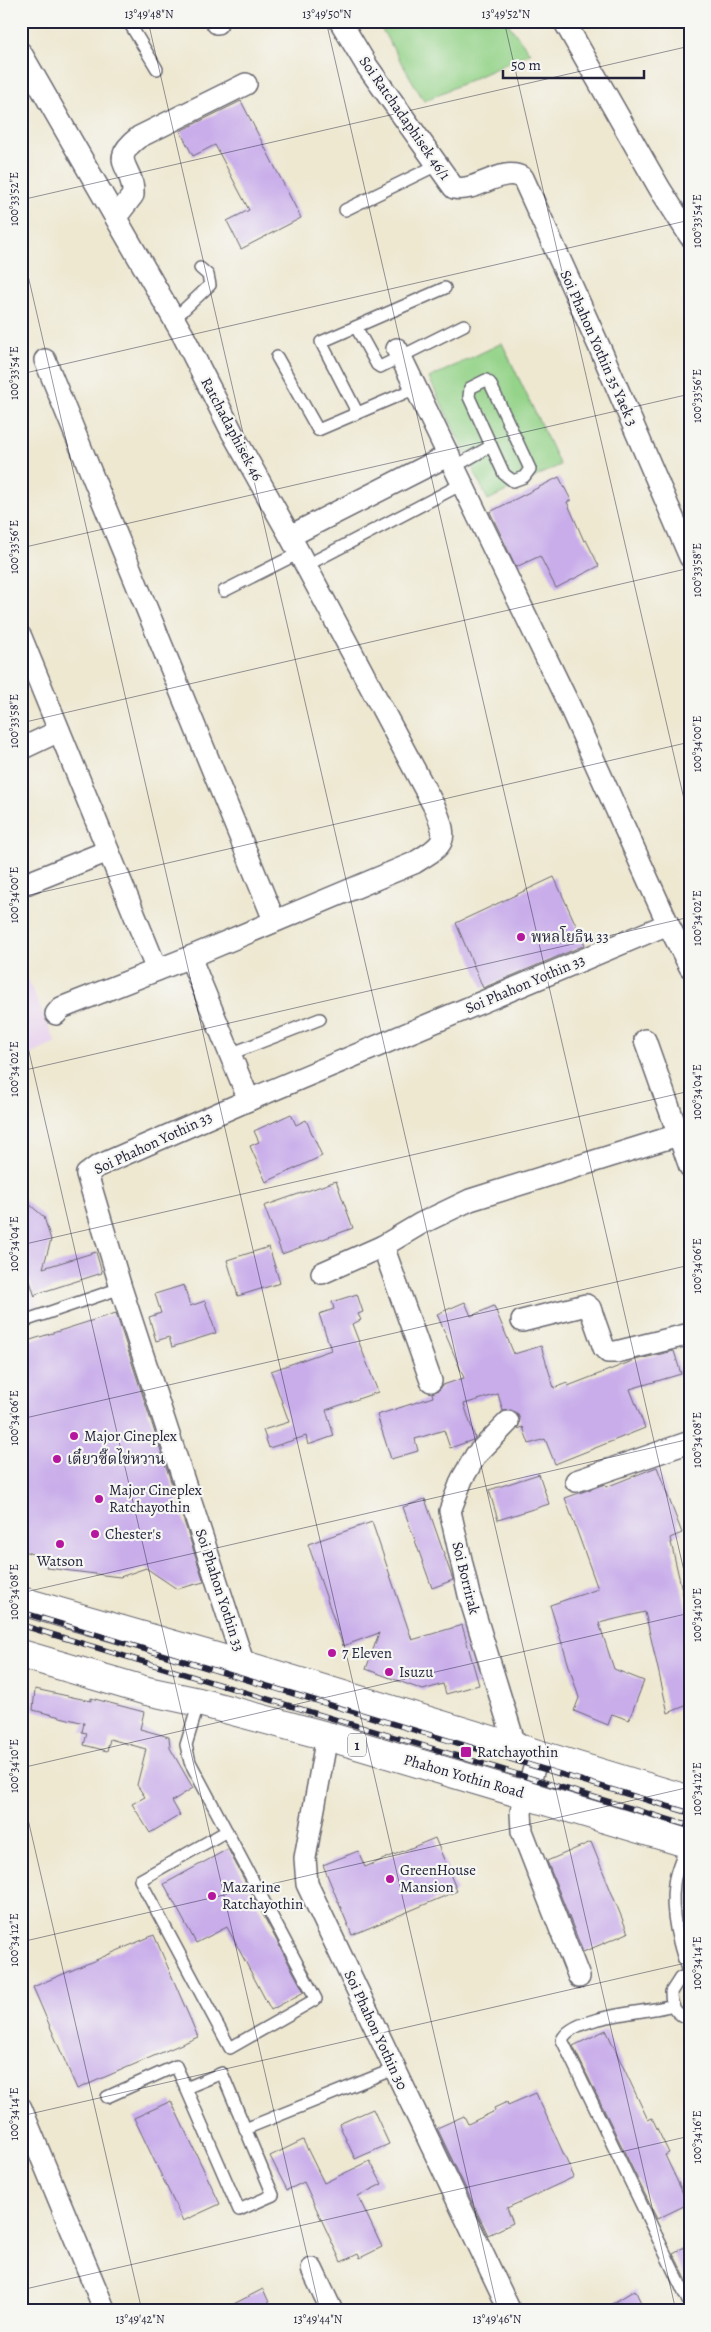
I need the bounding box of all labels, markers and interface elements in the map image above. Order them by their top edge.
text: 13°49'48"N [124,6,174,22]
text: 13°49'50"N [302,6,352,22]
text: 13°49'52"N [482,6,531,22]
scale bar [503,48,645,80]
street label: Soi Ratchadaphisek 46/1 [355,52,455,184]
text: 50 m [511,55,541,75]
text: 100°33'52"E [6,172,22,226]
text: 100°33'54"E [689,194,705,248]
street label: Soi Phahon Yothin 35 Yaek 3 [556,267,642,429]
text: 100°33'54"E [6,346,22,400]
text: 100°33'56"E [689,369,705,423]
street label: Ratchadaphisek 46 [196,374,268,484]
text: 100°33'56"E [6,520,22,574]
text: 100°33'58"E [689,543,705,597]
text: 100°33'58"E [6,694,22,748]
text: 100°34'00"E [689,716,705,772]
text: 100°34'00"E [6,867,22,923]
text: 100°34'02"E [689,890,705,946]
place label: พหลโยธิน 33 [531,926,609,947]
marker: พหลโยธิน 33 [515,931,527,943]
street label: Soi Phahon Yothin 33 [462,950,588,1018]
text: 100°34'02"E [6,1041,22,1097]
text: 100°34'04"E [689,1064,705,1120]
street label: Soi Phahon Yothin 33 [91,1107,215,1179]
text: 100°34'04"E [6,1216,22,1272]
text: 100°34'06"E [689,1238,705,1294]
text: 100°34'06"E [6,1390,22,1446]
text: 100°34'08"E [689,1412,705,1468]
place label: Major Cineplex [84,1426,177,1446]
marker: Major Cineplex [68,1430,80,1442]
place label: เตี๋ยวซี๊ดไข่หวาน [67,1448,165,1469]
marker: เตี๋ยวซี๊ดไข่หวาน [51,1453,63,1465]
place label: Major Cineplex Ratchayothin [109,1480,202,1517]
marker: Major Cineplex Ratchayothin [93,1493,105,1505]
place label: Chester's [105,1524,161,1544]
street label: Soi Phahon Yothin 33 [191,1526,249,1654]
marker: Chester's [89,1528,101,1540]
marker: Watson [54,1538,66,1550]
street label: Soi Borrirak [447,1540,485,1617]
place label: Watson [36,1551,83,1571]
text: 100°34'08"E [6,1564,22,1620]
text: 100°34'10"E [689,1588,705,1642]
place label: 7 Eleven [342,1643,392,1663]
marker: 7 Eleven [326,1647,338,1659]
place label: Isuzu [399,1662,434,1682]
marker: Isuzu [383,1666,395,1678]
road number: 1 [348,1734,366,1756]
text: 100°34'10"E [6,1739,22,1793]
place label: Ratchayothin [477,1742,558,1762]
marker: Ratchayothin [459,1745,473,1759]
street label: Phahon Yothin Road [401,1749,527,1803]
text: 100°34'12"E [689,1762,705,1816]
place label: GreenHouse Mansion [400,1860,476,1897]
marker: GreenHouse Mansion [384,1873,396,1885]
place label: Mazarine Ratchayothin [222,1877,303,1914]
marker: Mazarine Ratchayothin [206,1890,218,1902]
text: 100°34'12"E [6,1913,22,1967]
text: 100°34'14"E [689,1936,705,1990]
street label: Soi Phahon Yothin 30 [340,1967,412,2093]
text: 100°34'14"E [6,2087,22,2141]
text: 100°34'16"E [689,2110,705,2164]
text: 13°49'42"N [115,2311,165,2327]
text: 13°49'44"N [294,2311,343,2327]
text: 13°49'46"N [473,2311,522,2327]

